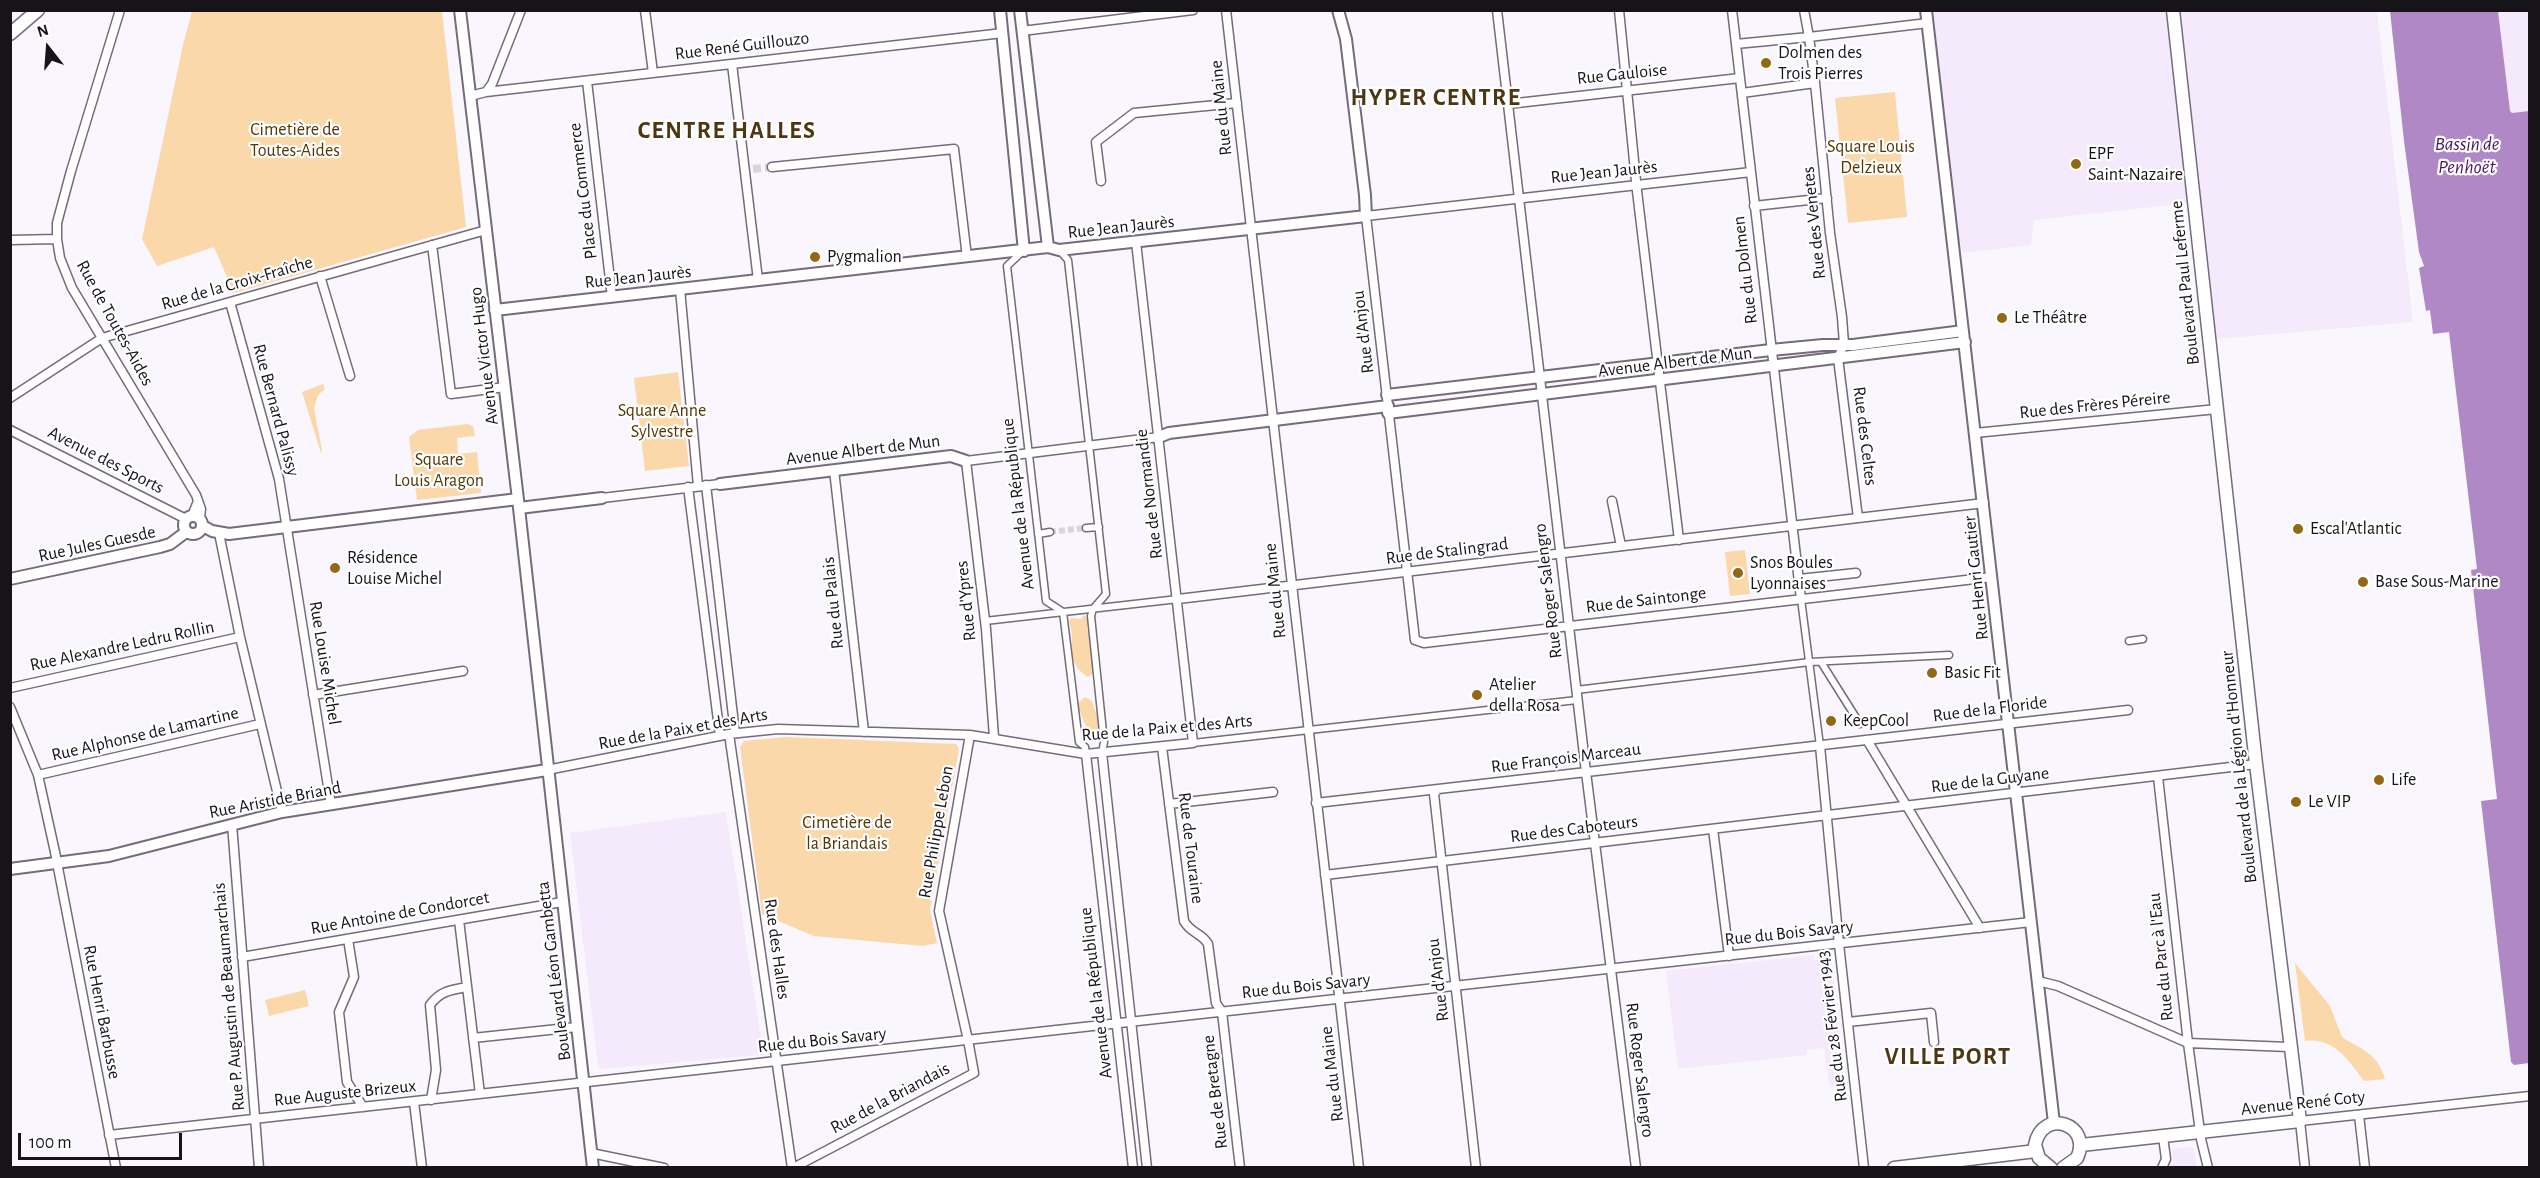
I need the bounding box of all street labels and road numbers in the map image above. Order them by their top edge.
street label: Rue René Guillouzo [674,27,810,65]
street label: Rue du Maine [1205,59,1237,157]
street label: Rue Gauloise [1576,59,1668,89]
street label: Place du Commerce [564,122,602,260]
street label: Rue Jean Jaurès [1550,156,1658,188]
street label: Rue des Venetes [1797,166,1831,280]
street label: Boulevard Paul Leferme [2166,200,2204,366]
street label: Rue Jean Jaurès [1067,211,1175,243]
street label: Rue du Dolmen [1728,215,1762,325]
street label: Rue de la Croix-Fraîche [159,251,315,315]
street label: Rue de Toutes-Aides [72,256,158,390]
street label: Rue Jean Jaurès [584,261,692,293]
street label: Avenue Victor Hugo [465,286,503,426]
street label: Rue d'Anjou [1347,289,1379,375]
street label: Rue Bernard Palissy [248,341,304,479]
street label: Avenue Albert de Mun [1597,342,1753,382]
street label: Rue des Celtes [1848,385,1882,487]
street label: Rue des Frères Péreire [2018,386,2172,424]
street label: Avenue de la République [997,417,1039,591]
street label: Avenue des Sports [44,421,168,499]
street label: Rue de Normandie [1130,428,1168,560]
street label: Avenue Albert de Mun [785,430,941,470]
street label: Rue Henri Gautier [1959,515,1993,641]
street label: Rue Jules Guesde [36,521,158,567]
street label: Rue Roger Salengro [1529,522,1567,660]
street label: Rue de Stalingrad [1384,533,1510,569]
street label: Rue du Maine [1259,542,1291,640]
street label: Rue du Palais [817,556,849,650]
street label: Rue d'Ypres [951,560,981,642]
street label: Rue de Saintonge [1585,582,1707,618]
street label: Rue Louise Michel [305,599,345,727]
street label: Rue Alexandre Ledru Rollin [28,616,216,676]
street label: Boulevard de la Légion d'Honneur [2216,650,2262,884]
street label: Rue de la Floride [1932,691,2048,727]
street label: Rue Alphonse de Lamartine [49,702,241,766]
street label: Rue de la Paix et des Arts [597,703,769,755]
street label: Rue de la Paix et des Arts [1081,710,1253,746]
street label: Rue François Marceau [1490,738,1642,778]
street label: Rue de la Guyane [1930,762,2050,798]
street label: Rue Philippe Lebon [914,764,958,900]
street label: Rue Aristide Briand [207,777,343,823]
street label: Rue de Touraine [1173,791,1209,905]
street label: Rue des Caboteurs [1509,810,1639,848]
street label: Boulevard Léon Gambetta [532,880,576,1062]
street label: Rue P. Augustin de Beaumarchais [208,882,250,1112]
street label: Rue Antoine de Condorcet [309,887,491,939]
street label: Rue du Parc à l'Eau [2144,892,2178,1022]
street label: Rue des Halles [759,897,795,1001]
street label: Avenue de la République [1075,906,1117,1080]
street label: Rue du Bois Savary [1724,916,1854,950]
street label: Rue d'Anjou [1422,937,1454,1023]
street label: Rue Henri Barbusse [78,943,126,1081]
street label: Rue du 28 Février 1943 [1812,949,1852,1103]
street label: Rue du Bois Savary [1241,969,1371,1003]
street label: Rue Roger Salengro [1621,1001,1659,1139]
street label: Rue du Bois Savary [757,1023,887,1057]
street label: Rue du Maine [1315,1025,1349,1123]
street label: Rue de Bretagne [1197,1034,1233,1150]
street label: Rue de la Briandais [827,1057,953,1139]
street label: Rue Auguste Brizeux [273,1075,417,1111]
street label: Avenue René Coty [2240,1086,2366,1120]

